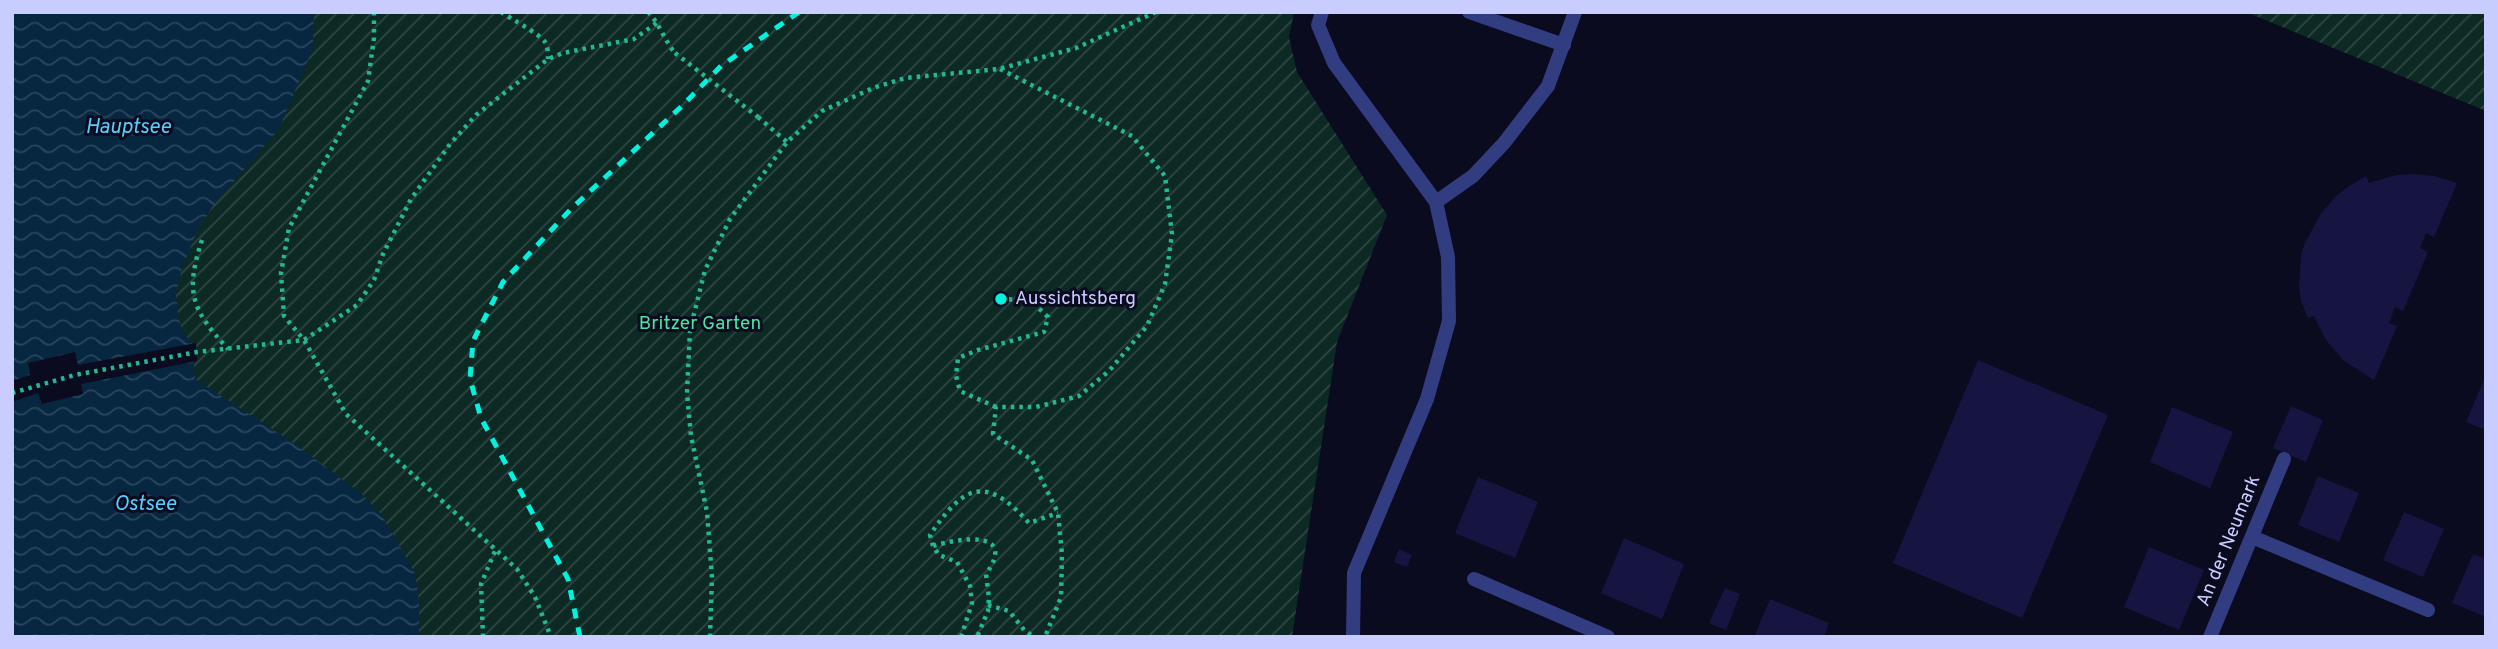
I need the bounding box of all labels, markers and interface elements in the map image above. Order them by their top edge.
water label: Hauptsee [85,114,172,141]
place label: Aussichtsberg [1015,287,1136,311]
marker: Aussichtsberg [993,291,1009,307]
park label: Britzer Garten [639,312,761,336]
street label: An der Neumark [2192,472,2266,610]
water label: Ostsee [114,491,177,518]

